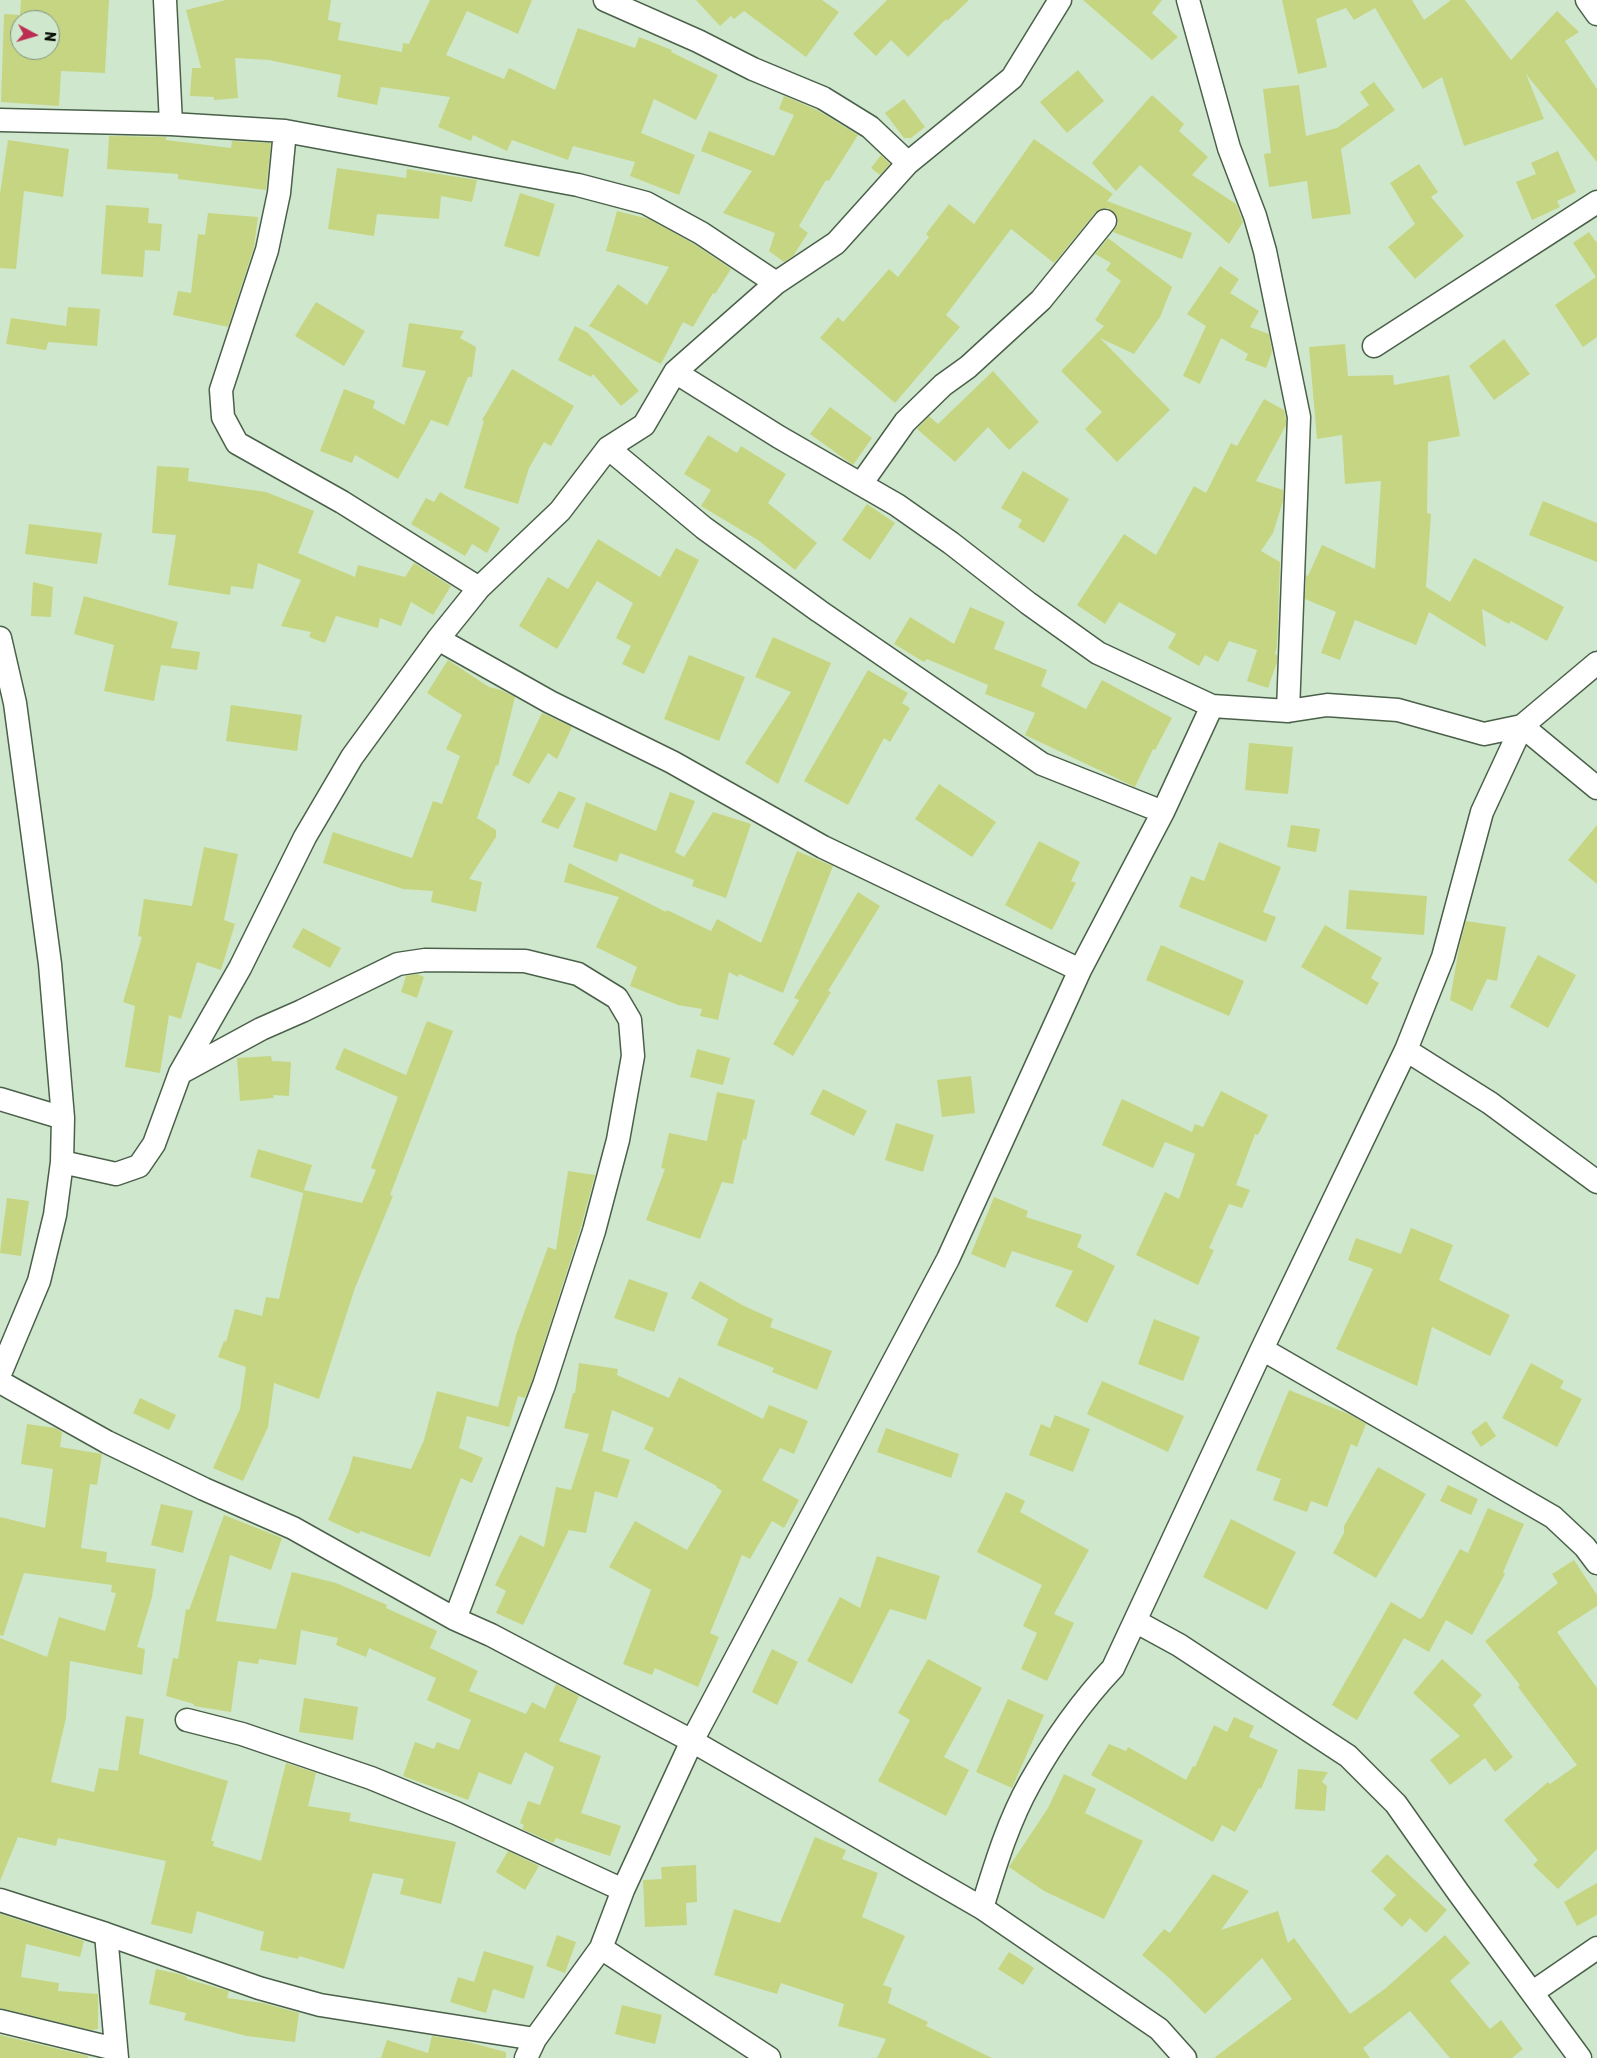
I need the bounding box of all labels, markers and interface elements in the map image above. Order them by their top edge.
north arrow [10,10,60,60]
text: N [40,31,58,42]

